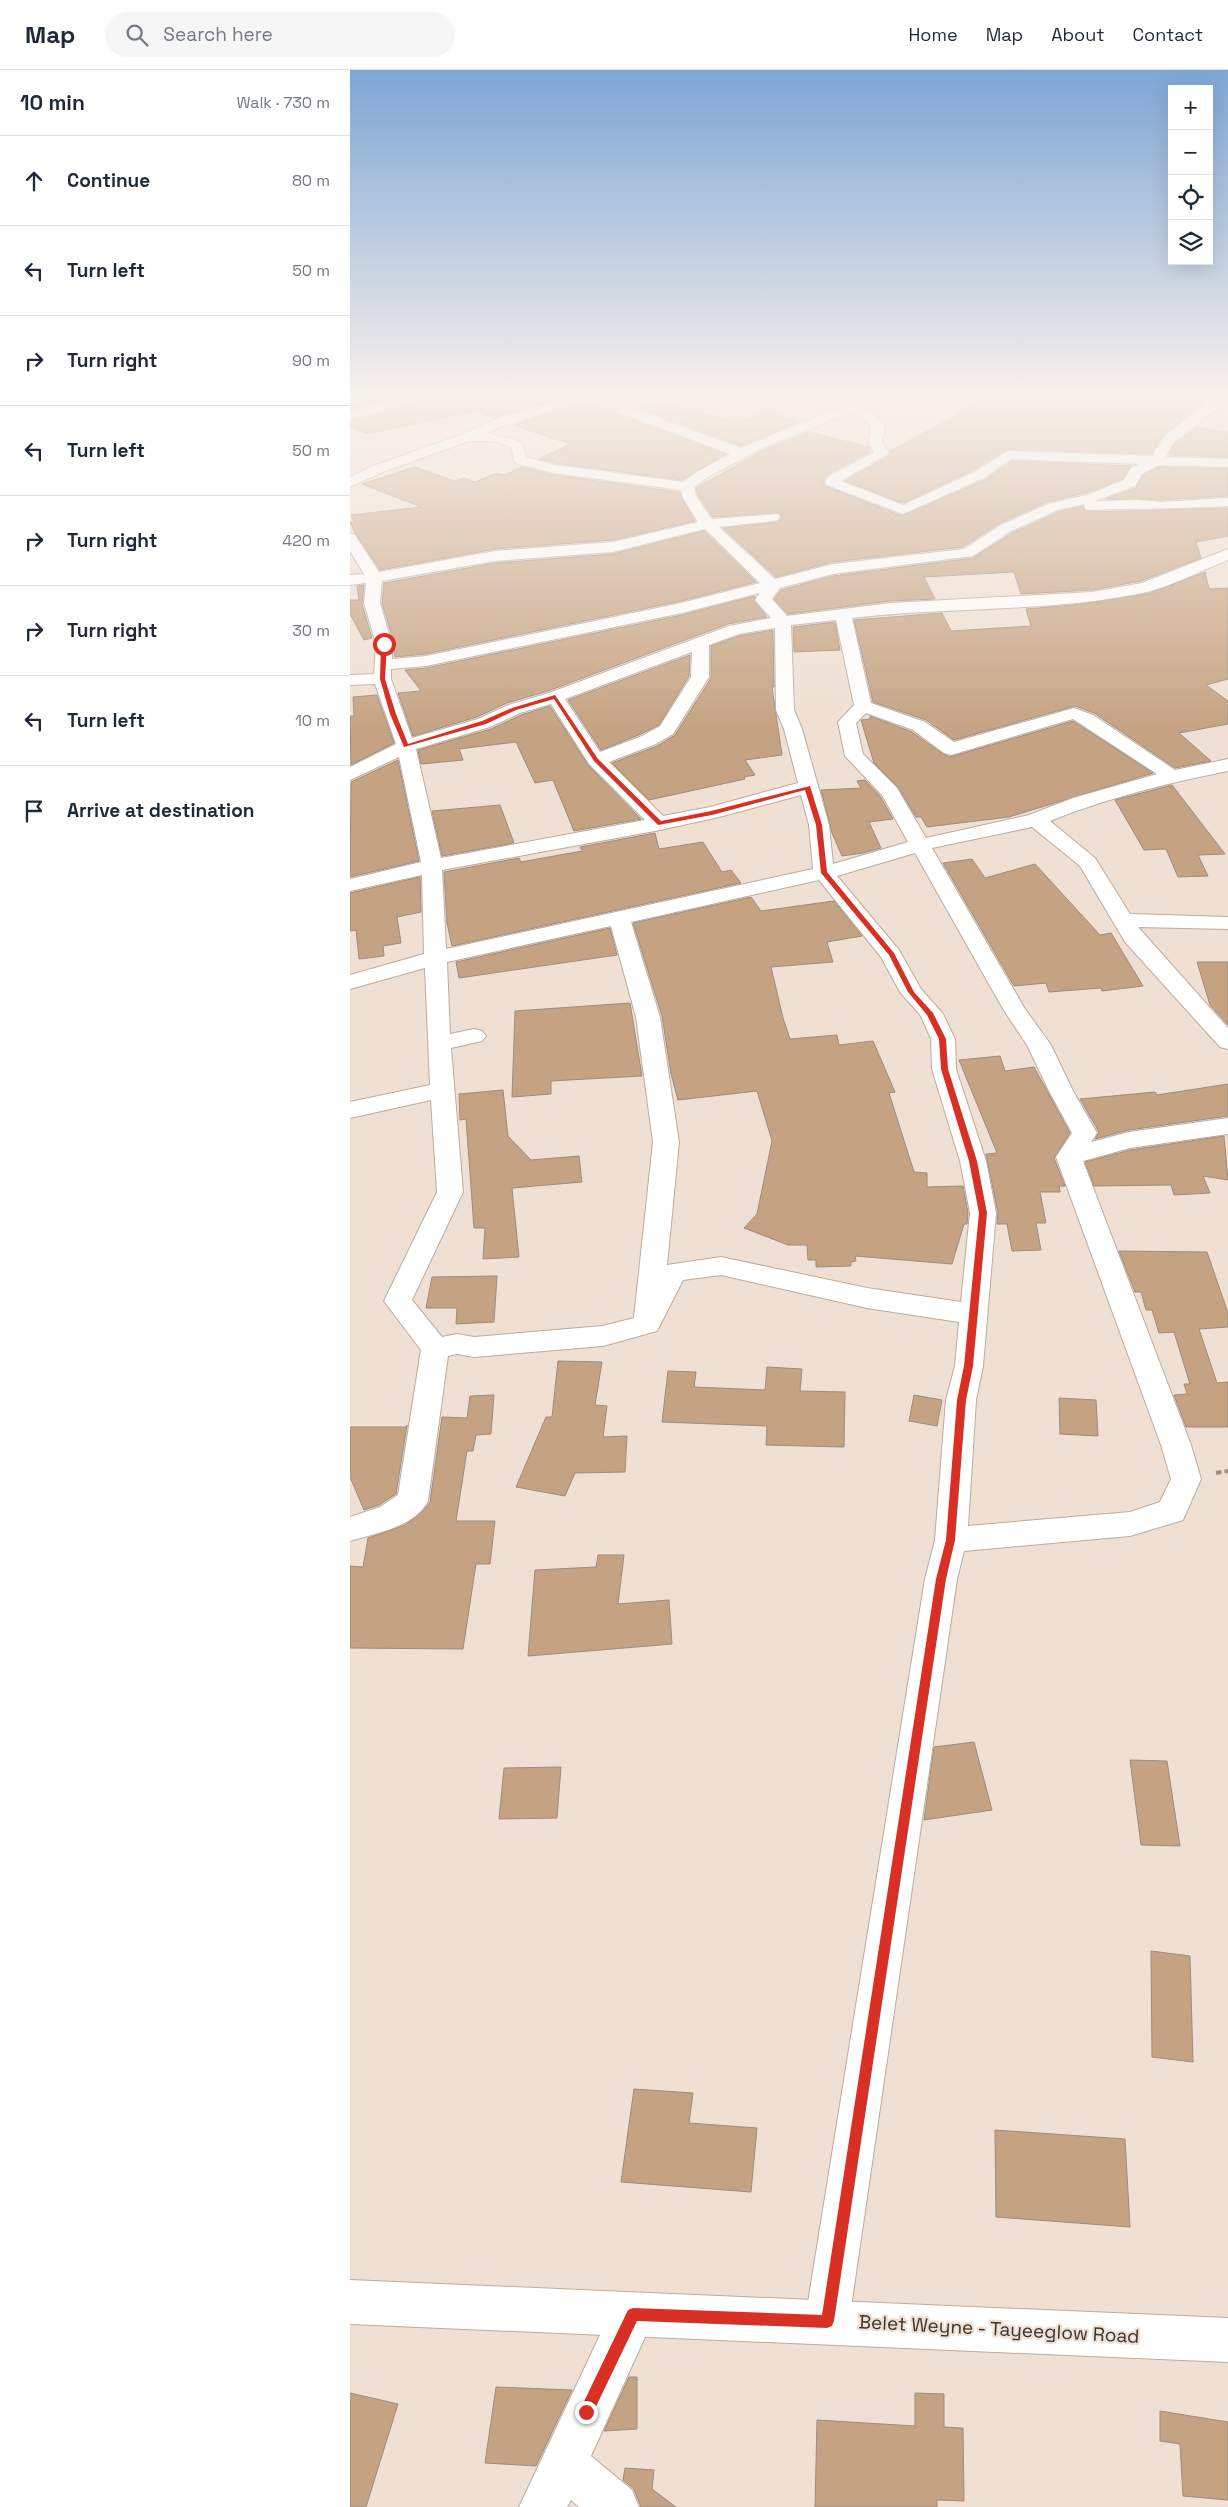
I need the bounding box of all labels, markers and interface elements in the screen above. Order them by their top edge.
search box [105,12,455,57]
text: Map [25,19,75,50]
icon: search [123,21,151,49]
text: Search here [163,22,273,47]
text: Home [909,23,958,46]
text: Map [986,23,1023,46]
text: About [1051,23,1105,46]
text: Contact [1133,23,1203,46]
map controls [1168,85,1213,265]
button: + [1168,85,1213,130]
text: 10 min [20,89,85,116]
text: Walk · 730 m [236,92,330,113]
button: − [1168,130,1213,175]
icon: ahead [20,167,48,195]
text: Continue [67,168,150,193]
text: 80 m [292,170,330,191]
button: locate [1168,175,1213,220]
button: layers [1168,220,1213,265]
icon: left [20,257,48,285]
text: Turn left [67,258,145,283]
text: 50 m [292,260,330,281]
icon: right [20,347,48,375]
text: Turn right [67,348,157,373]
text: 90 m [292,350,330,371]
icon: left [20,437,48,465]
text: Turn left [67,438,145,463]
text: 50 m [292,440,330,461]
icon: right [20,527,48,555]
text: Turn right [67,528,157,553]
text: 420 m [282,530,330,551]
icon: right [20,617,48,645]
text: Turn right [67,618,157,643]
text: 30 m [292,620,330,641]
route start [373,633,396,656]
icon: left [20,707,48,735]
text: Turn left [67,708,145,733]
text: 10 m [295,710,330,731]
icon: arrive [20,797,48,825]
text: Arrive at destination [67,798,255,823]
street label: Belet Weyne - Tayeeglow Road [858,2309,1140,2349]
route end [575,2401,598,2424]

